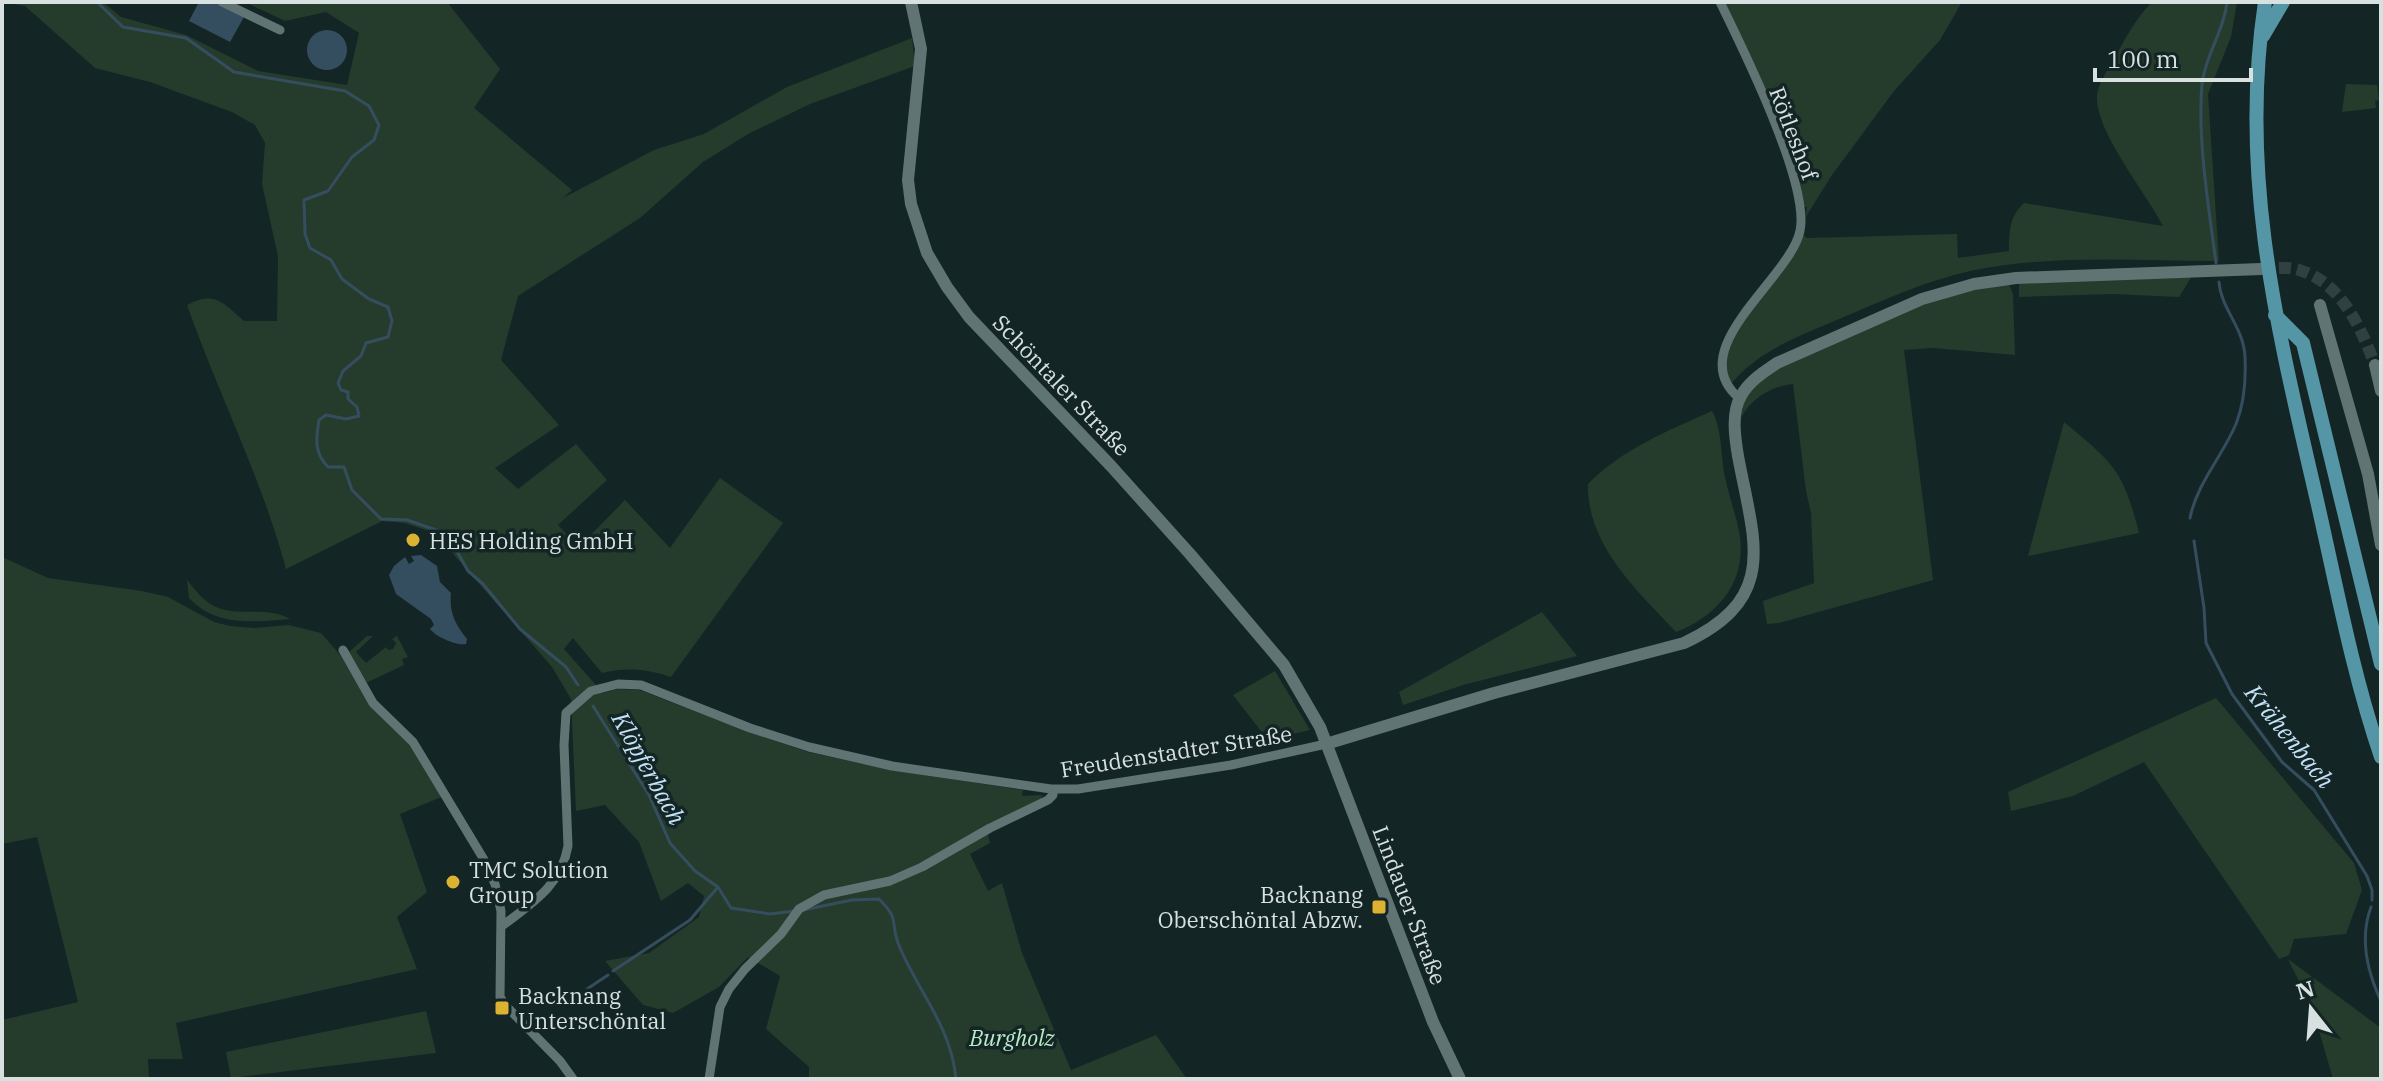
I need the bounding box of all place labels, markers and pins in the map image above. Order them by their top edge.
place label: HES Holding GmbH [429,526,634,555]
marker: HES Holding GmbH [404,531,422,549]
place label: TMC Solution Group [469,855,609,909]
marker: TMC Solution Group [444,873,462,891]
place label: Backnang Oberschöntal Abzw. [1158,880,1363,934]
marker: Backnang Oberschöntal Abzw. [1370,898,1388,916]
place label: Backnang Unterschöntal [518,981,666,1035]
marker: Backnang Unterschöntal [493,999,511,1017]

